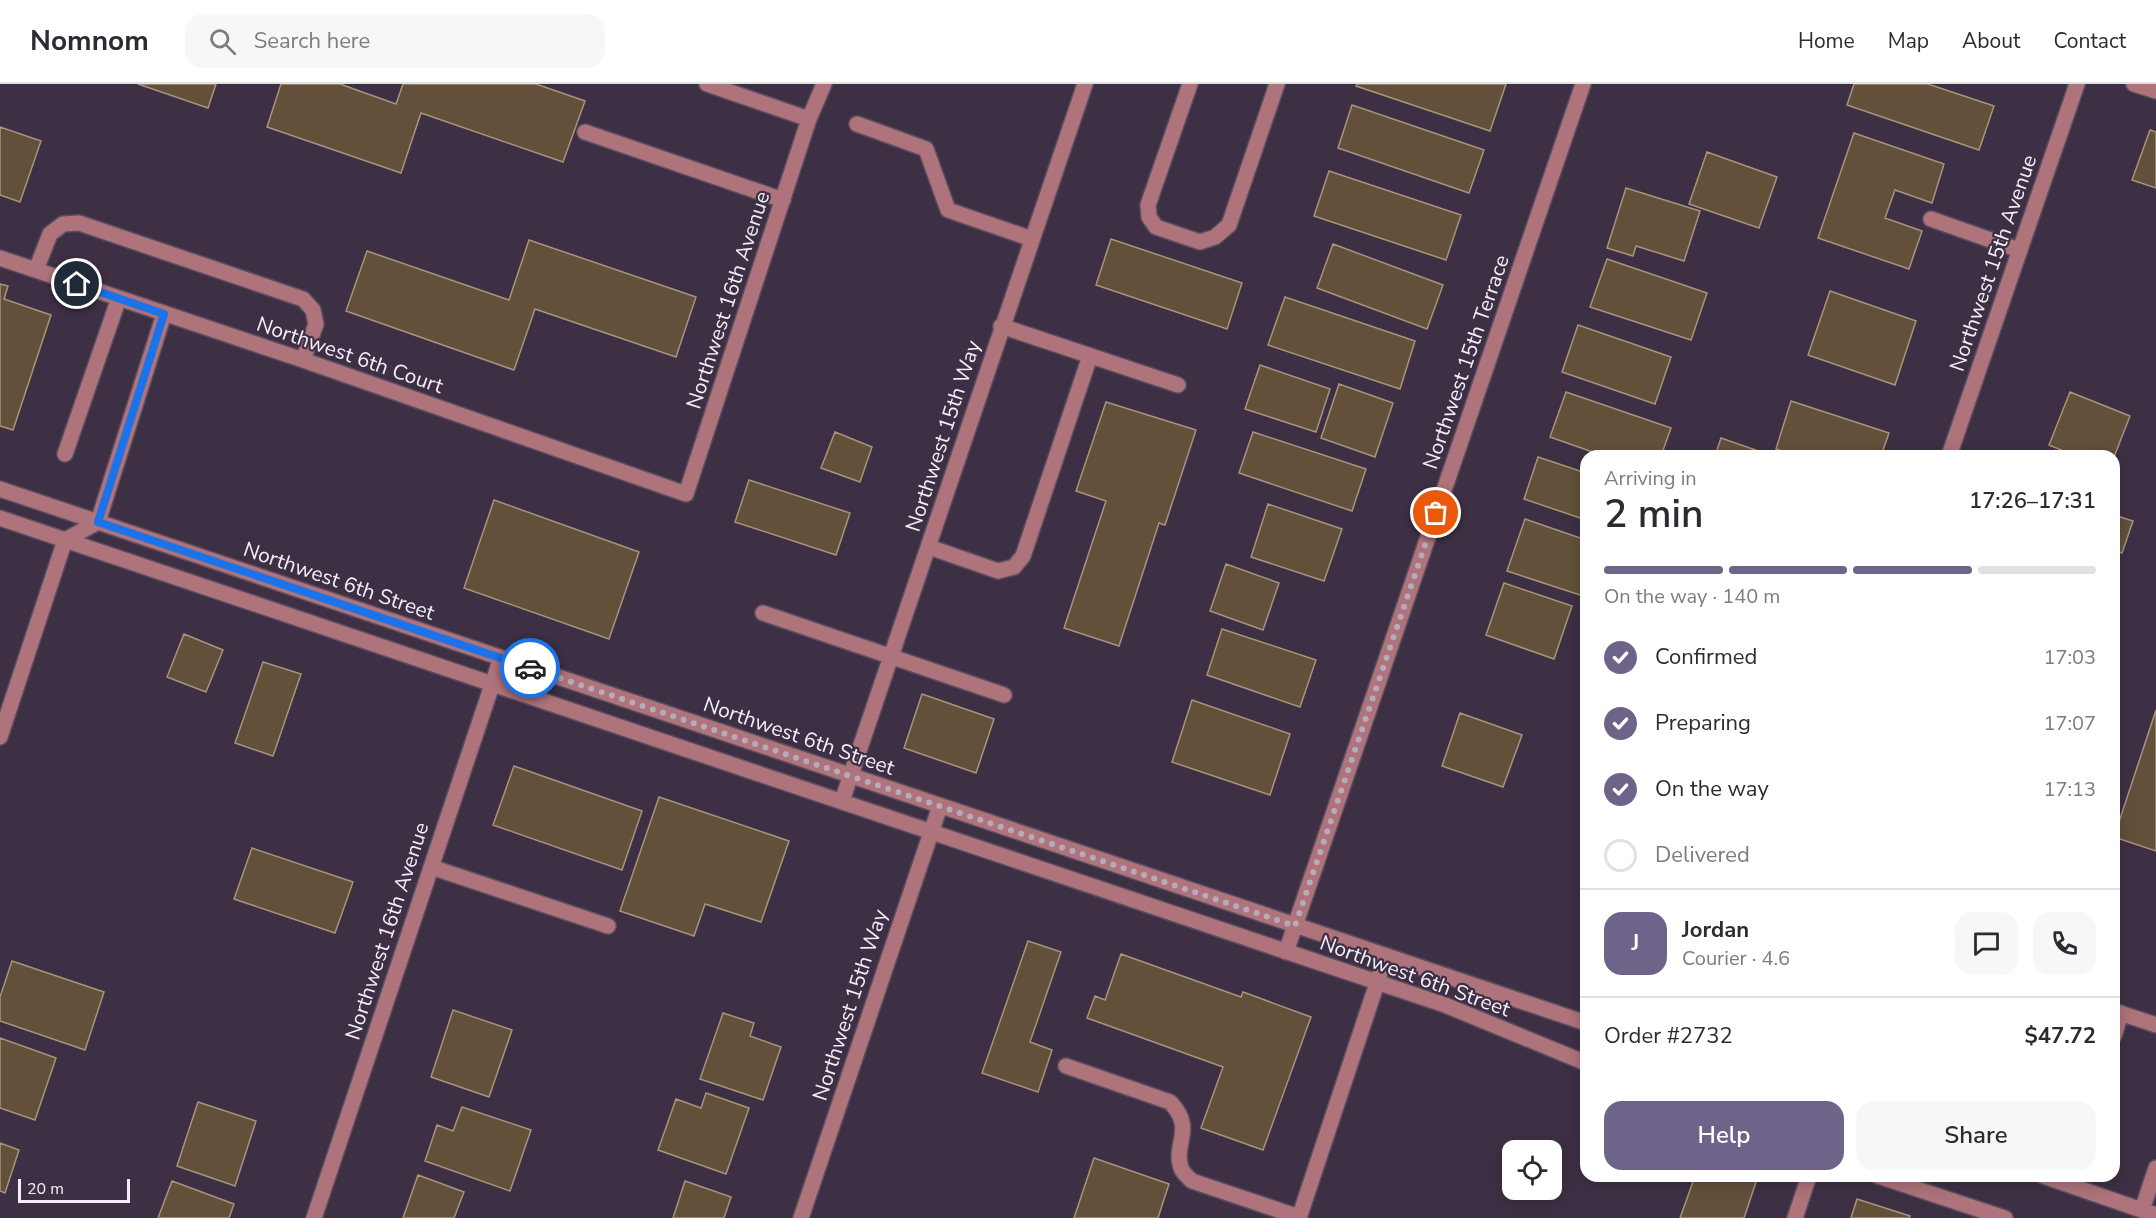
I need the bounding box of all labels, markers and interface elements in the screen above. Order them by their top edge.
search box [185,14,605,68]
text: Nomnom [30,22,149,60]
icon: search [206,25,239,58]
text: Search here [254,26,370,56]
text: Home [1798,27,1855,55]
text: Map [1888,27,1929,55]
text: About [1962,27,2020,55]
text: Contact [2053,27,2126,55]
street label: Northwest 15th Avenue [1943,151,2043,375]
street label: Northwest 16th Avenue [680,188,776,412]
street label: Northwest 15th Terrace [1416,251,1516,473]
pin [51,258,102,309]
icon: home [60,267,93,300]
street label: Northwest 6th Court [253,310,448,400]
street label: Northwest 15th Way [899,337,987,535]
text: Arriving in [1604,465,1697,492]
text: 17:26–17:31 [1969,486,2096,516]
pin [1410,487,1461,538]
text: 2 min [1604,488,1703,541]
icon: bag [1419,496,1452,529]
street label: Northwest 6th Street [240,535,439,627]
text: On the way · 140 m [1604,583,1780,610]
courier [500,638,560,698]
icon: check [1604,641,1637,674]
text: Confirmed [1655,642,1757,672]
text: 17:03 [2043,644,2096,671]
icon: car [514,652,547,685]
street label: Northwest 6th Street [700,690,899,782]
icon: check [1604,707,1637,740]
text: Preparing [1655,708,1751,738]
text: 17:07 [2043,710,2096,737]
icon: check [1604,773,1637,806]
text: On the way [1655,774,1769,804]
text: 17:13 [2043,776,2096,803]
street label: Northwest 16th Avenue [339,819,435,1043]
text: Delivered [1655,840,1750,870]
street label: Northwest 15th Way [806,906,894,1104]
button: chat [1955,912,2018,975]
button: phone [2033,912,2096,975]
text: Jordan [1682,915,1749,945]
text: J [1632,928,1639,958]
street label: Northwest 6th Street [1316,929,1515,1024]
text: Courier · 4.6 [1682,945,1790,972]
text: Order #2732 [1604,1021,1733,1051]
text: $47.72 [2025,1021,2096,1051]
button: Help [1604,1101,1844,1170]
button: Share [1856,1101,2096,1170]
map controls [1502,1140,1562,1200]
button: locate [1502,1140,1562,1200]
scale bar [18,1176,130,1204]
text: 20 m [27,1178,64,1200]

